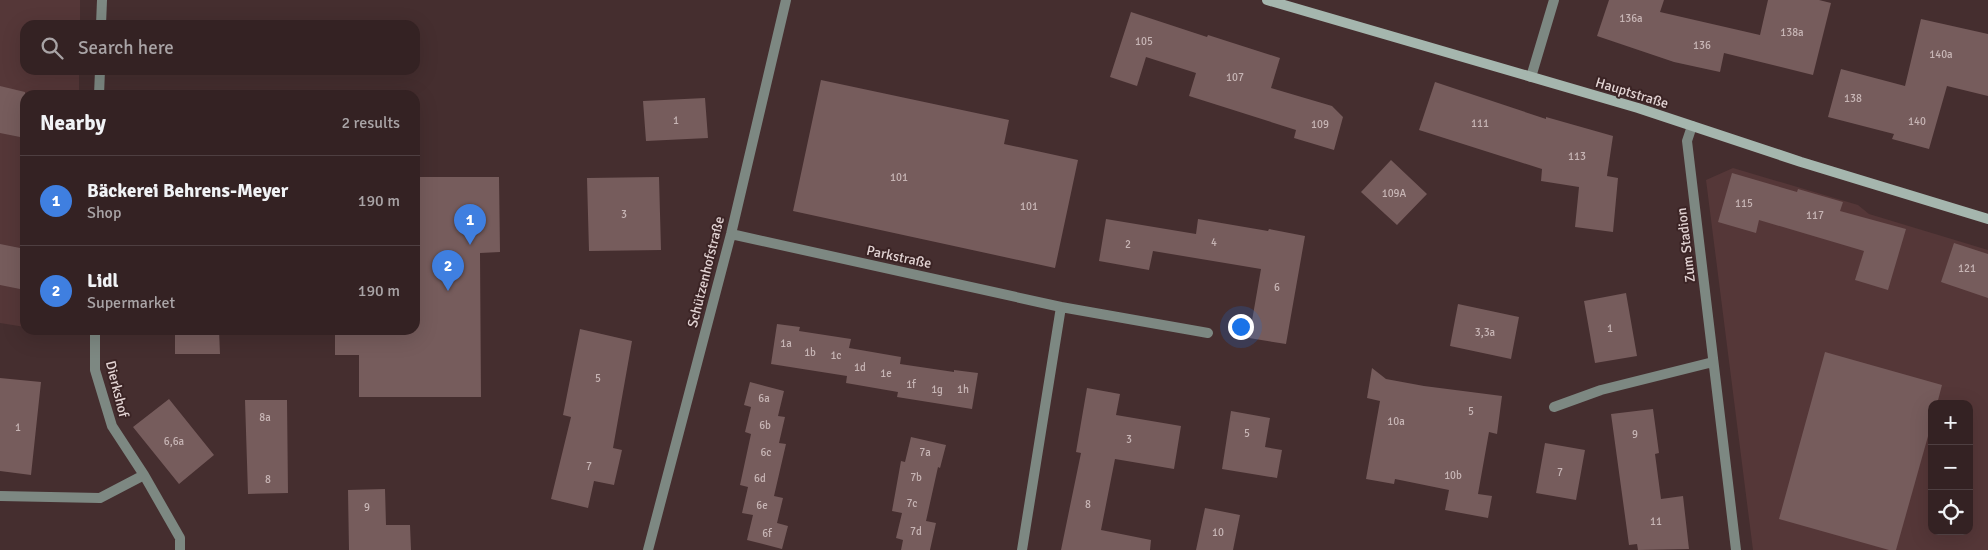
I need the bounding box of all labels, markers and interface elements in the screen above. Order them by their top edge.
house number: 136a [1619,12,1643,25]
search box [20,20,420,75]
house number: 138a [1780,26,1804,39]
icon: search [38,34,66,62]
house number: 105 [1135,35,1153,48]
text: Search here [78,36,174,60]
house number: 136 [1693,39,1711,52]
house number: 140a [1929,48,1953,61]
house number: 107 [1226,71,1244,84]
street label: Hauptstraße [1593,74,1671,112]
house number: 138 [1844,92,1862,105]
text: Nearby [40,110,106,136]
text: 2 results [341,113,400,133]
house number: 1 [673,114,679,127]
house number: 140 [1908,115,1926,128]
house number: 111 [1471,117,1489,130]
house number: 109 [1311,118,1329,131]
house number: 113 [1568,150,1586,163]
house number: 101 [890,171,908,184]
text: Bäckerei Behrens-Meyer [87,179,288,203]
house number: 109A [1382,187,1407,200]
text: 1 [52,191,60,211]
text: 190 m [358,191,400,211]
house number: 115 [1735,197,1753,210]
house number: 101 [1020,200,1038,213]
text: Shop [87,203,121,223]
pin: 1 [454,204,486,245]
street label: Zum Stadion [1673,207,1699,283]
house number: 3 [621,208,627,221]
house number: 117 [1806,209,1824,222]
street label: Schützenhofstraße [684,215,728,329]
house number: 4 [1211,236,1217,249]
house number: 2 [1125,238,1131,251]
street label: Parkstraße [865,242,933,272]
pin: 2 [432,250,464,291]
house number: 121 [1958,262,1976,275]
text: Lidl [87,269,119,293]
text: 2 [52,281,60,301]
text: 190 m [358,281,400,301]
house number: 6 [1274,281,1280,294]
text: Supermarket [87,293,175,313]
your location [1228,314,1254,340]
house number: 1 [1607,322,1613,335]
house number: 3,3a [1475,326,1496,339]
house number: 1a [780,337,792,350]
house number: 1b [804,346,816,359]
house number: 1c [830,349,842,362]
street label: Dierkshof [102,359,133,420]
house number: 1d [854,361,866,374]
house number: 1e [880,367,892,380]
house number: 5 [595,372,601,385]
house number: 1f [906,378,917,391]
house number: 1g [931,383,943,396]
house number: 1h [957,383,969,396]
house number: 6a [758,392,770,405]
map controls [1928,400,1973,535]
button: + [1928,400,1973,445]
house number: 5 [1468,405,1474,418]
house number: 8a [259,411,271,424]
house number: 10a [1387,415,1405,428]
house number: 6b [759,419,771,432]
house number: 1 [15,421,21,434]
house number: 5 [1244,427,1250,440]
house number: 9 [1632,428,1638,441]
house number: 3 [1126,433,1132,446]
house number: 6,6a [164,435,185,448]
button: − [1928,445,1973,490]
house number: 6c [760,446,772,459]
house number: 7a [919,446,931,459]
house number: 7 [586,460,592,473]
house number: 7 [1557,466,1563,479]
house number: 10b [1444,469,1462,482]
house number: 7b [910,471,922,484]
house number: 6d [754,472,766,485]
house number: 8 [265,473,271,486]
button: locate [1928,490,1973,535]
house number: 7c [906,497,918,510]
house number: 8 [1085,498,1091,511]
house number: 6e [756,499,768,512]
house number: 9 [364,501,370,514]
house number: 11 [1650,515,1662,528]
house number: 7d [910,525,922,538]
house number: 10 [1212,526,1224,539]
house number: 6f [762,527,773,540]

